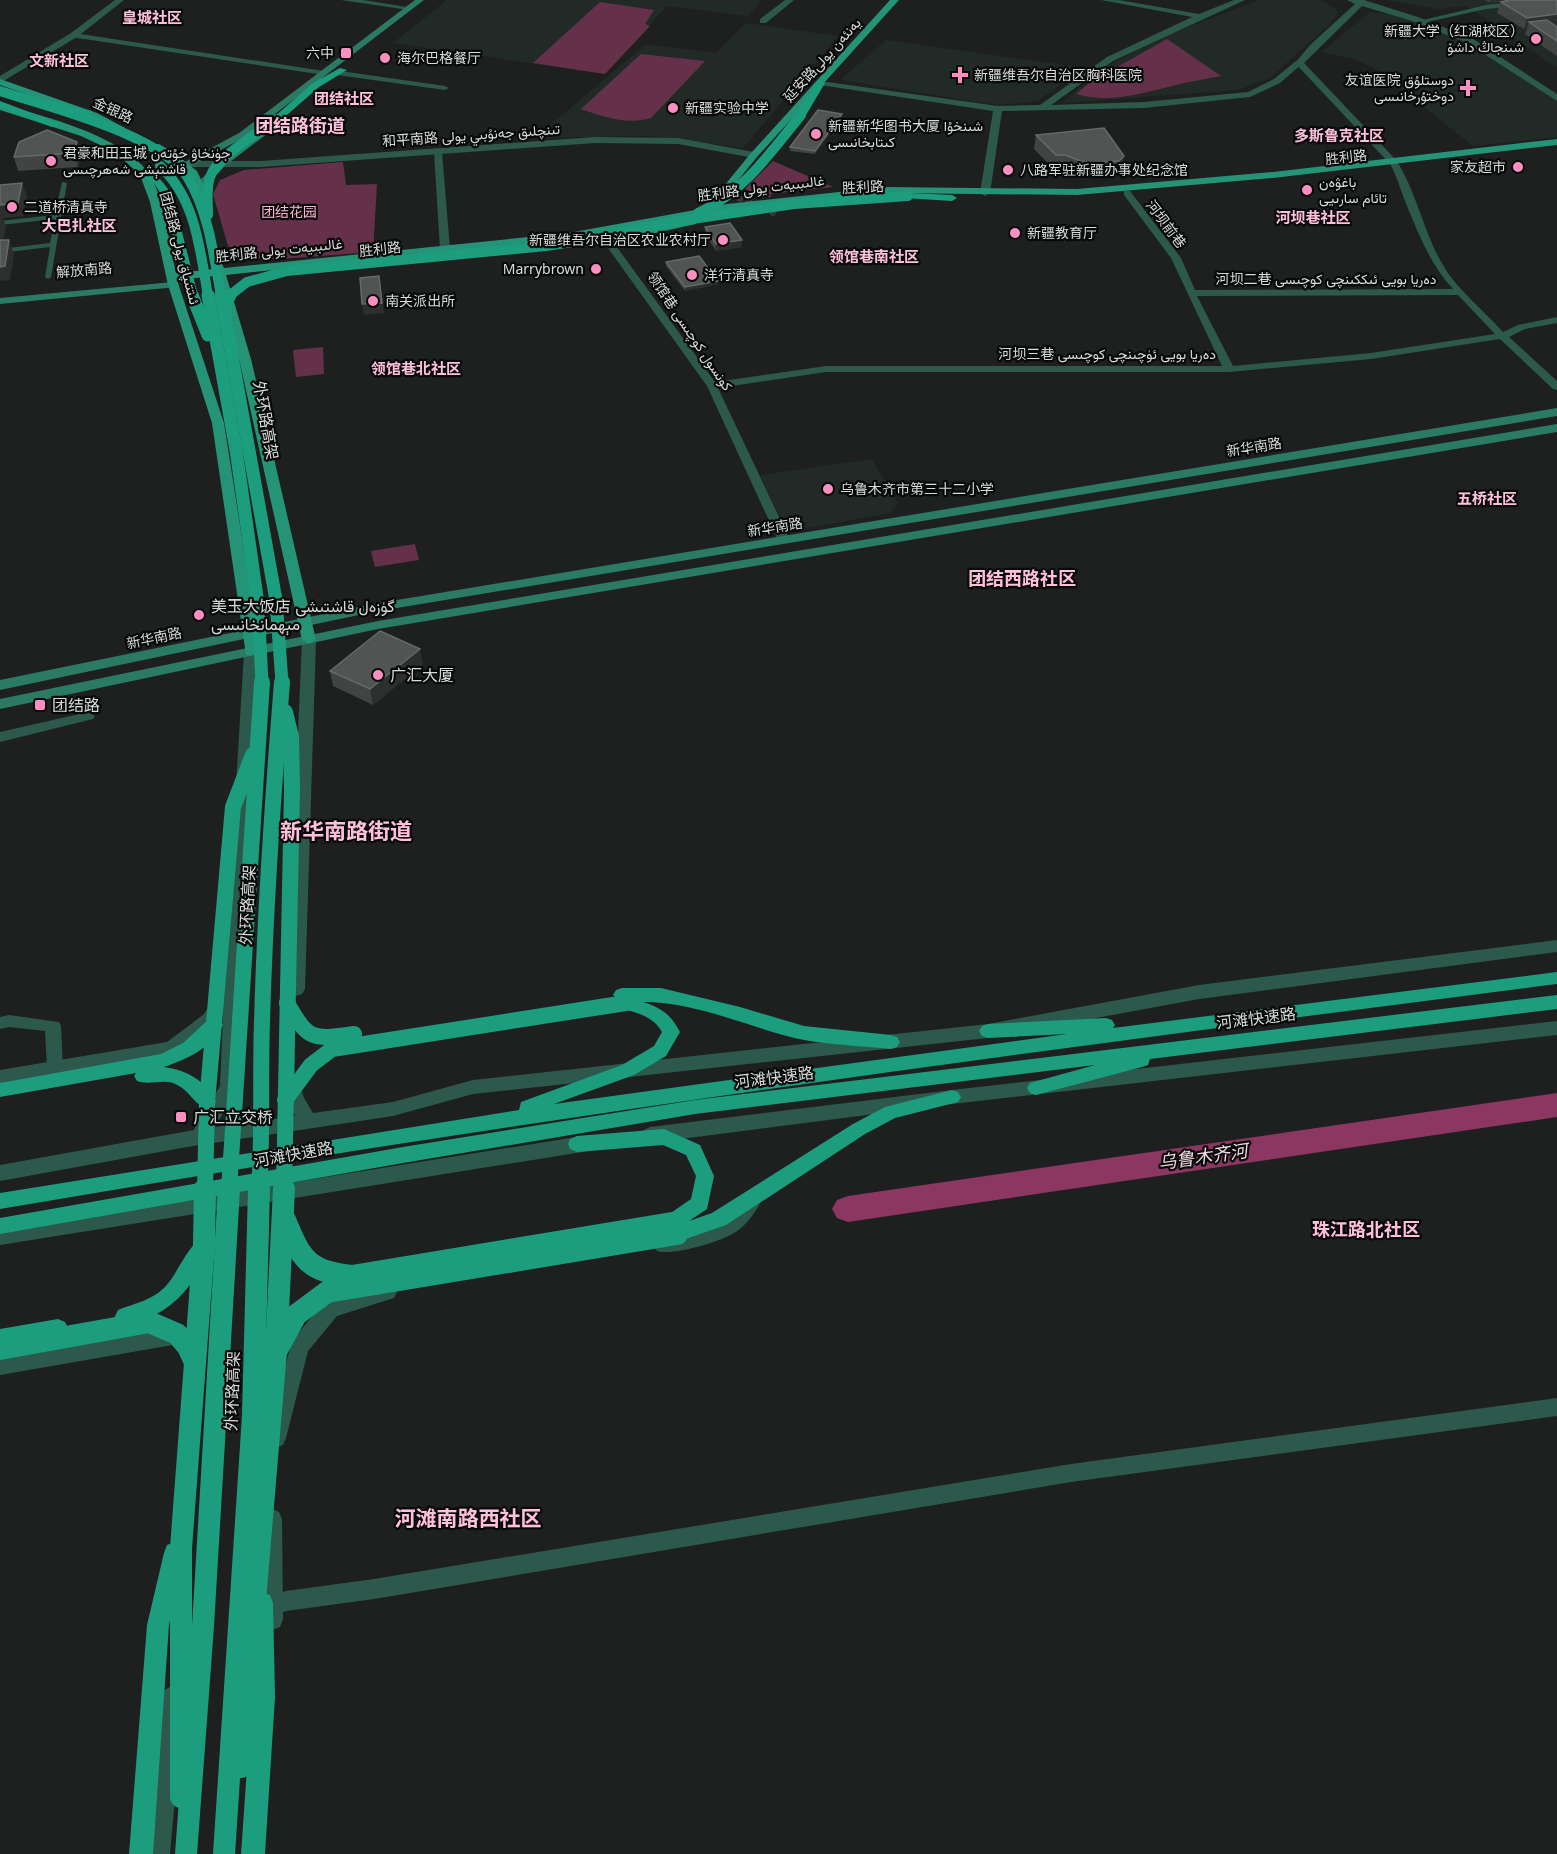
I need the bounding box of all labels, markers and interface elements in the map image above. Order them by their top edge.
district label: 皇城社区 [122,7,182,27]
street label: 延安路يەنئەن يولى [779,13,865,106]
place label: 新疆大学（红湖校区） شىنجاڭ داشۆ [1384,21,1524,56]
marker: 新疆大学（红湖校区） شىنجاڭ داشۆ [1529,32,1543,46]
place label: 六中 [306,43,334,62]
marker: 六中 [339,46,353,60]
place label: 海尔巴格餐厅 [397,48,481,67]
district label: 文新社区 [29,50,89,70]
marker: 海尔巴格餐厅 [378,51,392,65]
place label: 新疆维吾尔自治区胸科医院 [974,65,1142,84]
marker: 新疆维吾尔自治区胸科医院 [951,66,969,84]
place label: 友谊医院 دوستلۇق دوختۇرخانىسى [1345,70,1454,105]
marker: 友谊医院 دوستلۇق دوختۇرخانىسى [1459,79,1477,97]
district label: 团结社区 [314,88,374,108]
street label: 金银路 [90,92,136,127]
place label: 新疆实验中学 [685,98,769,117]
marker: 新疆实验中学 [666,101,680,115]
district label: 团结路街道 [255,113,345,137]
place label: 新疆新华图书大厦 شىنخۇا كىتابخانىسى [828,116,983,151]
street label: 和平南路 تىنچلىق جەنۇبىي يولى [381,119,561,153]
district label: 多斯鲁克社区 [1294,125,1384,145]
marker: 新疆新华图书大厦 شىنخۇا كىتابخانىسى [809,127,823,141]
place label: 君豪和田玉城 جۈنخاۋ خۇتەن قاشتېشى شەھرچىسى [63,143,230,179]
street label: 胜利路 [1324,145,1368,168]
marker: 君豪和田玉城 جۈنخاۋ خۇتەن قاشتېشى شەھرچىسى [44,154,58,168]
place label: 家友超市 [1450,157,1506,176]
place label: 八路军驻新疆办事处纪念馆 [1020,160,1188,179]
marker: 家友超市 [1511,160,1525,174]
marker: 八路军驻新疆办事处纪念馆 [1001,163,1015,177]
street label: 胜利路 غالىبىيەت يولى [696,170,825,205]
place label: باغۋەن تائام سارىيى [1319,172,1387,207]
street label: 胜利路 [842,176,884,197]
marker: باغۋەن تائام سارىيى [1300,183,1314,197]
street label: 团结路 ئىتتىپاق يولى [155,189,205,307]
street label: 河坝前巷 [1142,196,1191,252]
place label: 二道桥清真寺 [24,197,108,216]
marker: 二道桥清真寺 [5,200,19,214]
park label: 团结花园 [261,202,317,221]
district label: 河坝巷社区 [1275,207,1351,227]
district label: 大巴扎社区 [41,215,117,235]
place label: 新疆教育厅 [1027,223,1097,242]
marker: 新疆教育厅 [1008,226,1022,240]
place label: 新疆维吾尔自治区农业农村厅 [529,230,711,249]
street label: 胜利路 غالىبىيەت يولى [214,233,343,266]
marker: 新疆维吾尔自治区农业农村厅 [716,233,730,247]
street label: 胜利路 [358,237,402,260]
district label: 领馆巷南社区 [829,246,919,266]
street label: 解放南路 [55,258,113,281]
place label: Marrybrown [503,259,584,278]
marker: Marrybrown [589,262,603,276]
place label: 洋行清真寺 [704,265,774,284]
street label: 领馆巷 كونسول كوچىسى [643,267,737,395]
marker: 洋行清真寺 [685,268,699,282]
street label: 河坝二巷 دەريا بويى ئىككىنچى كوچىسى [1215,269,1437,289]
place label: 南关派出所 [385,291,455,310]
marker: 南关派出所 [366,294,380,308]
street label: 河坝三巷 دەريا بويى ئۈچىنچى كوچىسى [998,344,1216,364]
district label: 领馆巷北社区 [371,358,461,378]
street label: 外环路高架 [248,379,284,461]
street label: 新华南路 [1225,433,1283,460]
place label: 乌鲁木齐市第三十二小学 [840,479,994,498]
marker: 乌鲁木齐市第三十二小学 [821,482,835,496]
district label: 五桥社区 [1457,488,1517,508]
street label: 新华南路 [746,513,804,540]
district label: 团结西路社区 [968,566,1076,590]
place label: 美玉大饭店 گۈزەل قاشتىشى مېھمانخانىسى [211,595,395,636]
marker: 美玉大饭店 گۈزەل قاشتىشى مېھمانخانىسى [192,608,206,622]
street label: 新华南路 [125,622,183,653]
place label: 广汇大厦 [390,664,454,686]
marker: 广汇大厦 [371,668,385,682]
place label: 团结路 [52,694,100,716]
marker: 团结路 [33,698,47,712]
district label: 新华南路街道 [280,815,412,845]
street label: 外环路高架 [234,864,260,946]
street label: 河滩快速路 [1215,1002,1297,1034]
street label: 河滩快速路 [733,1061,815,1093]
place label: 广汇立交桥 [193,1106,273,1128]
marker: 广汇立交桥 [174,1110,188,1124]
street label: 河滩快速路 [252,1136,334,1172]
water label: 乌鲁木齐河 [1157,1137,1252,1174]
district label: 珠江路北社区 [1312,1217,1420,1241]
street label: 外环路高架 [220,1351,244,1431]
district label: 河滩南路西社区 [395,1504,542,1532]

